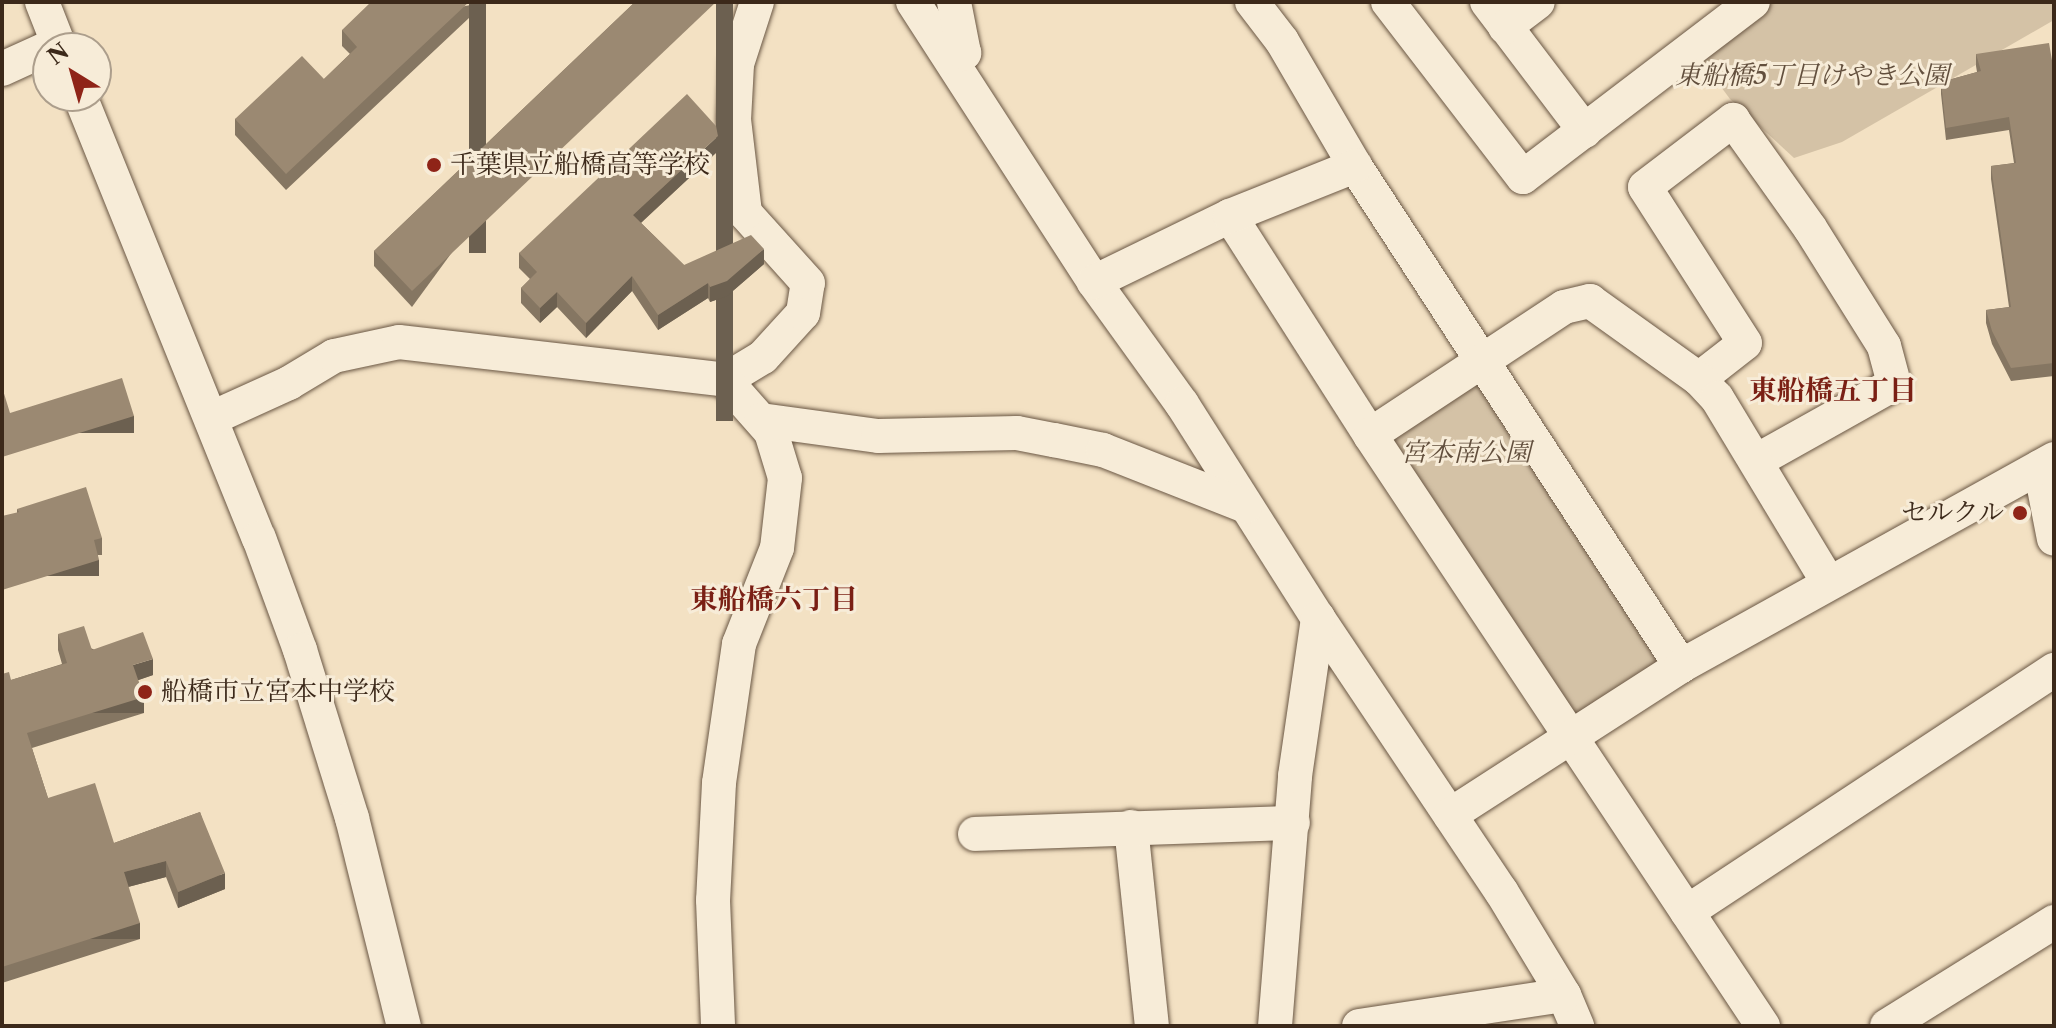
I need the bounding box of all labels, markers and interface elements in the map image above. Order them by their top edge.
north arrow [32,32,112,112]
text: N [43,37,74,71]
park label: 東船橋5丁目けやき公園 [1675,60,1949,92]
place label: 千葉県立船橋高等学校 [450,149,710,181]
marker: 千葉県立船橋高等学校 [425,156,443,174]
district label: 東船橋五丁目 [1749,373,1917,407]
park label: 宮本南公園 [1401,437,1531,469]
place label: セルクル [1900,497,2004,529]
marker: セルクル [2011,504,2029,522]
district label: 東船橋六丁目 [690,582,858,616]
place label: 船橋市立宮本中学校 [161,676,395,708]
marker: 船橋市立宮本中学校 [136,683,154,701]

